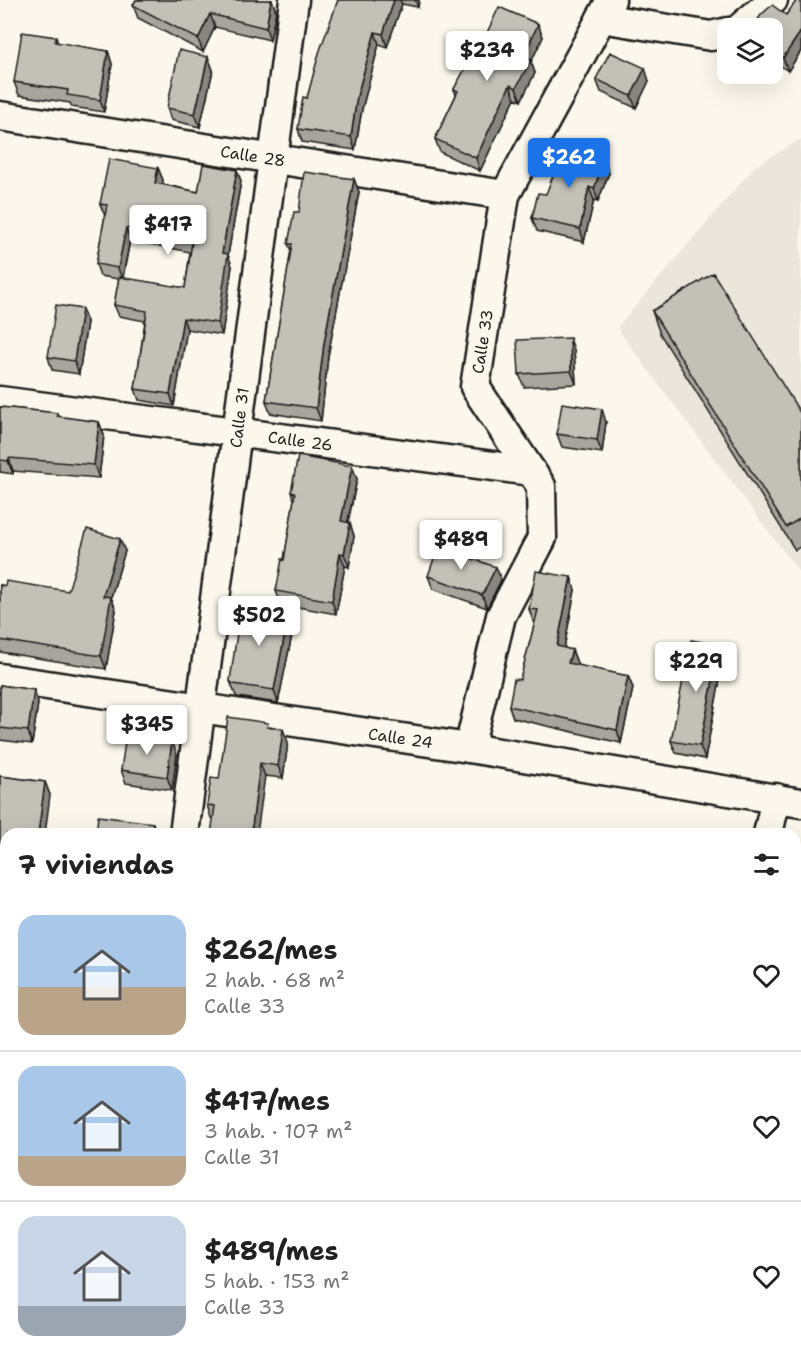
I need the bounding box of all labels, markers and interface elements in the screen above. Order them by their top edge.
map controls [717,18,783,84]
button: layers [717,18,783,84]
pin: $234 [451,31,523,82]
text: $234 [460,37,514,63]
pin: $262 [533,138,605,189]
street label: Calle 28 [219,140,287,171]
text: $262 [542,144,596,170]
pin: $417 [132,205,204,256]
text: $417 [143,211,193,237]
street label: Calle 33 [467,308,497,375]
street label: Calle 31 [225,386,253,449]
street label: Calle 26 [267,426,334,455]
pin: $489 [425,520,497,571]
text: $489 [433,526,489,552]
pin: $502 [223,596,295,647]
text: $502 [232,602,286,628]
pin: $229 [660,642,732,693]
text: $229 [669,648,723,674]
pin: $345 [111,705,183,756]
text: $345 [120,711,174,737]
street label: Calle 24 [367,723,434,753]
text: 7 viviendas [18,847,174,882]
icon: filters [750,848,783,881]
text: $262/mes [204,932,337,967]
icon: home [66,939,138,1011]
icon: heart [750,959,783,992]
text: 2 hab. · 68 m² [204,967,345,993]
text: Calle 33 [204,993,285,1019]
text: $417/mes [204,1083,330,1118]
icon: home [66,1090,138,1162]
icon: heart [750,1110,783,1143]
text: 3 hab. · 107 m² [204,1118,353,1144]
text: Calle 31 [204,1144,280,1170]
text: $489/mes [204,1233,339,1268]
icon: home [66,1240,138,1312]
icon: heart [750,1260,783,1293]
text: 5 hab. · 153 m² [204,1268,349,1294]
text: Calle 33 [204,1294,285,1320]

